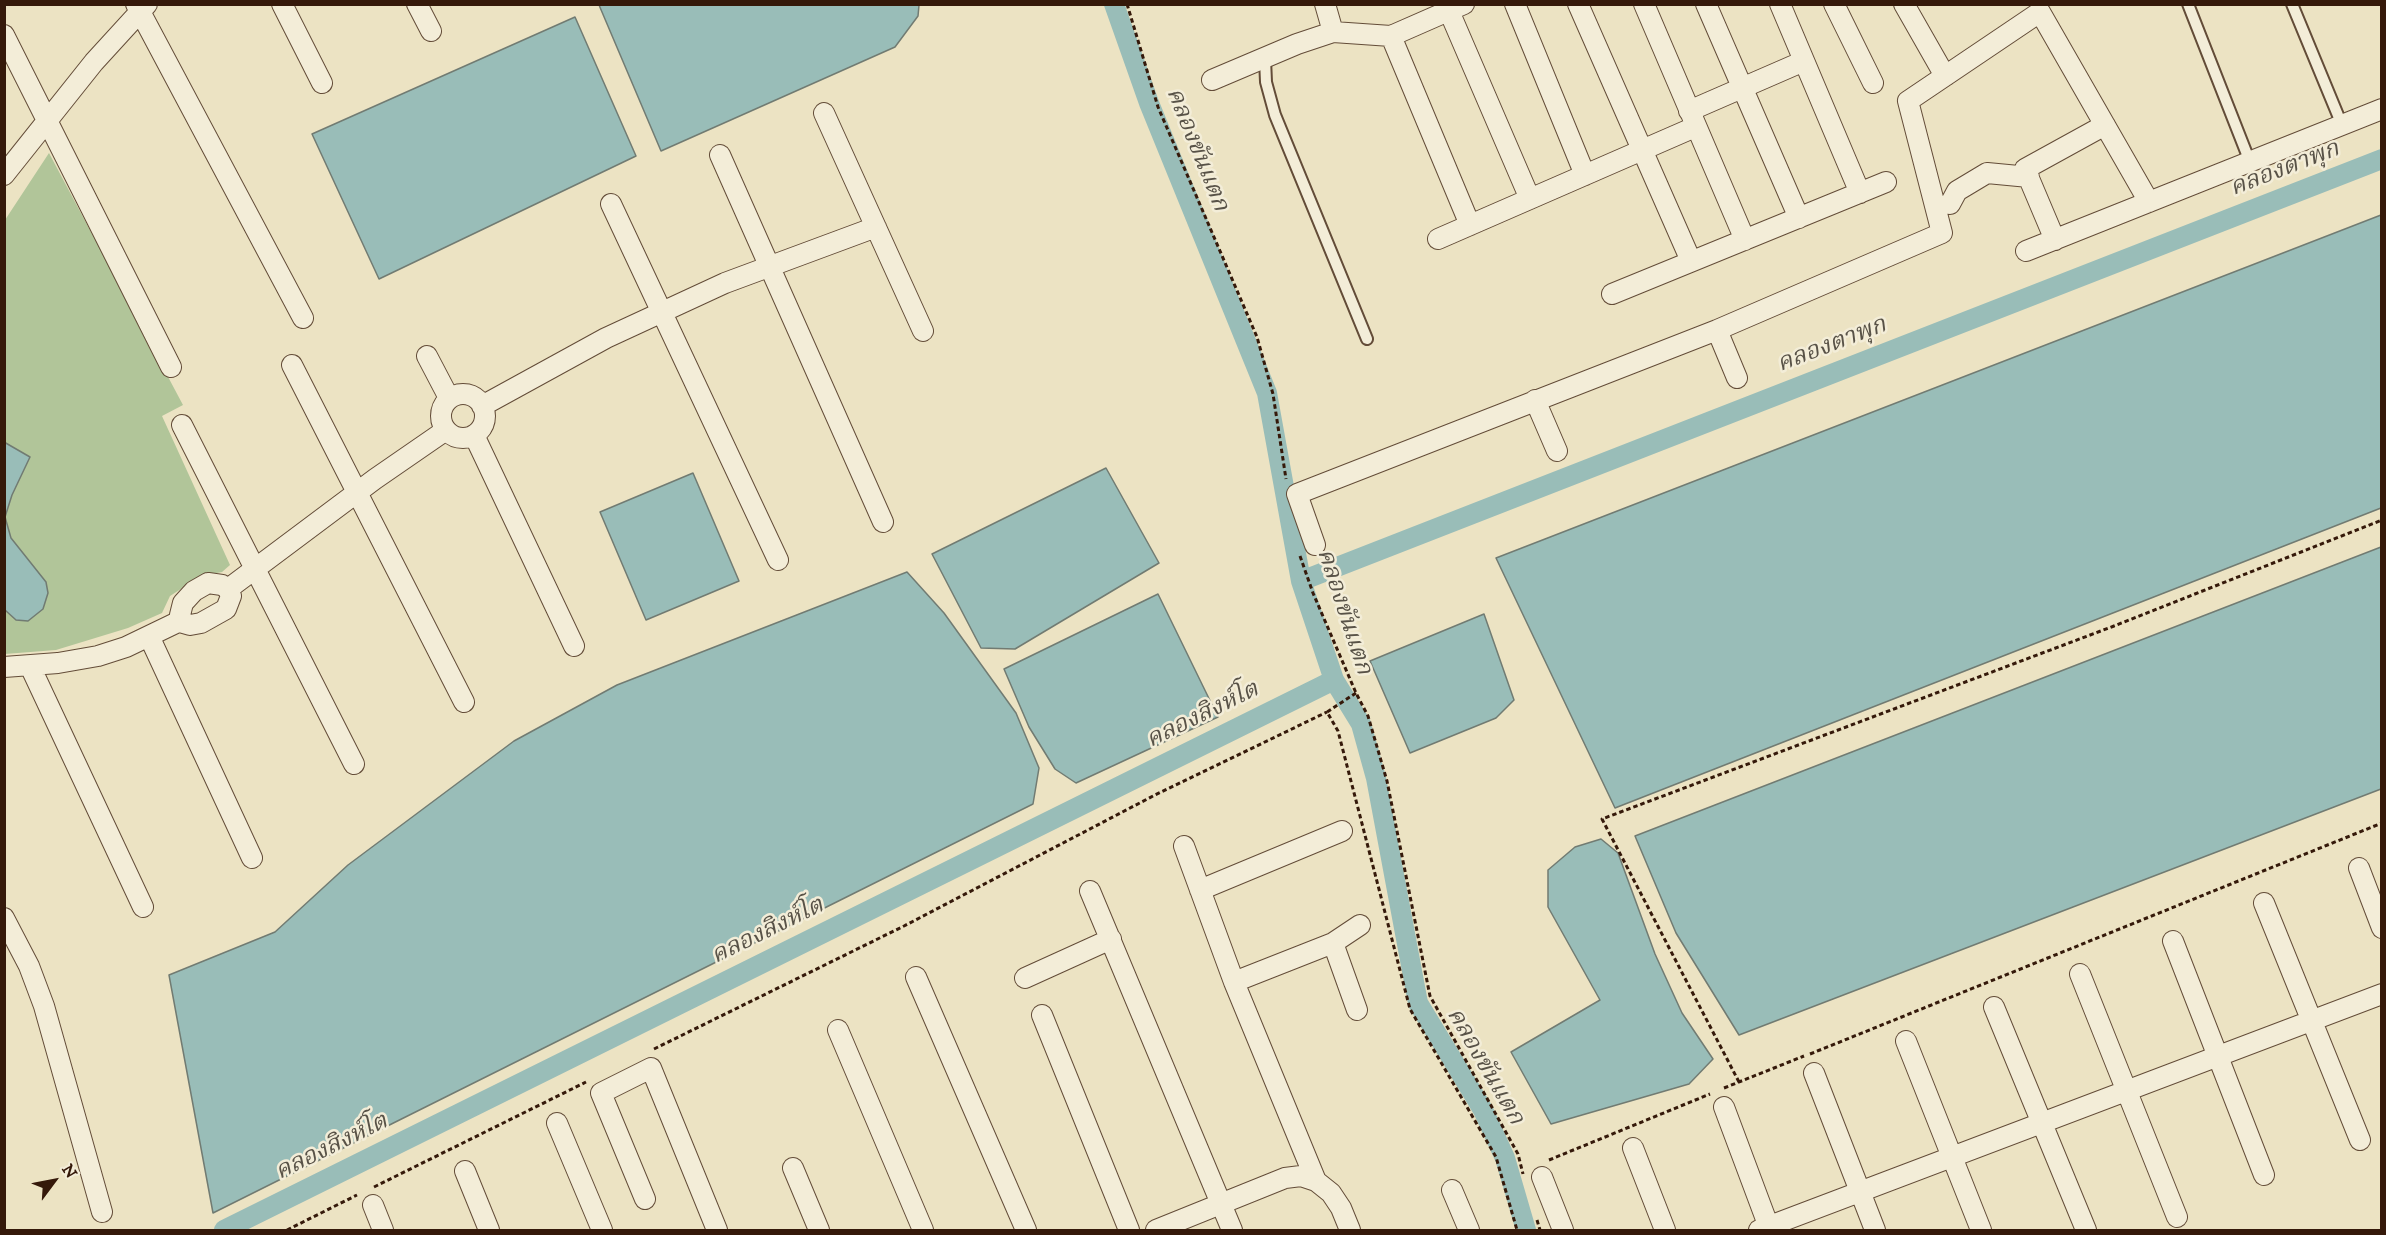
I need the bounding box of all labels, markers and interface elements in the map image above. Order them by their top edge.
water label: คลองขันแตก [1158,84,1234,216]
water label: คลองตาพุก [2226,136,2344,204]
water label: คลองตาพุก [1773,312,1891,380]
water label: คลองขันแตก [1309,545,1377,679]
water label: คลองสิงห์โต [1142,676,1264,756]
water label: คลองสิงห์โต [707,892,829,972]
water label: คลองขันแตก [1439,1003,1529,1131]
water label: คลองสิงห์โต [271,1108,393,1188]
north arrow [24,1151,84,1211]
text: N [57,1161,81,1182]

